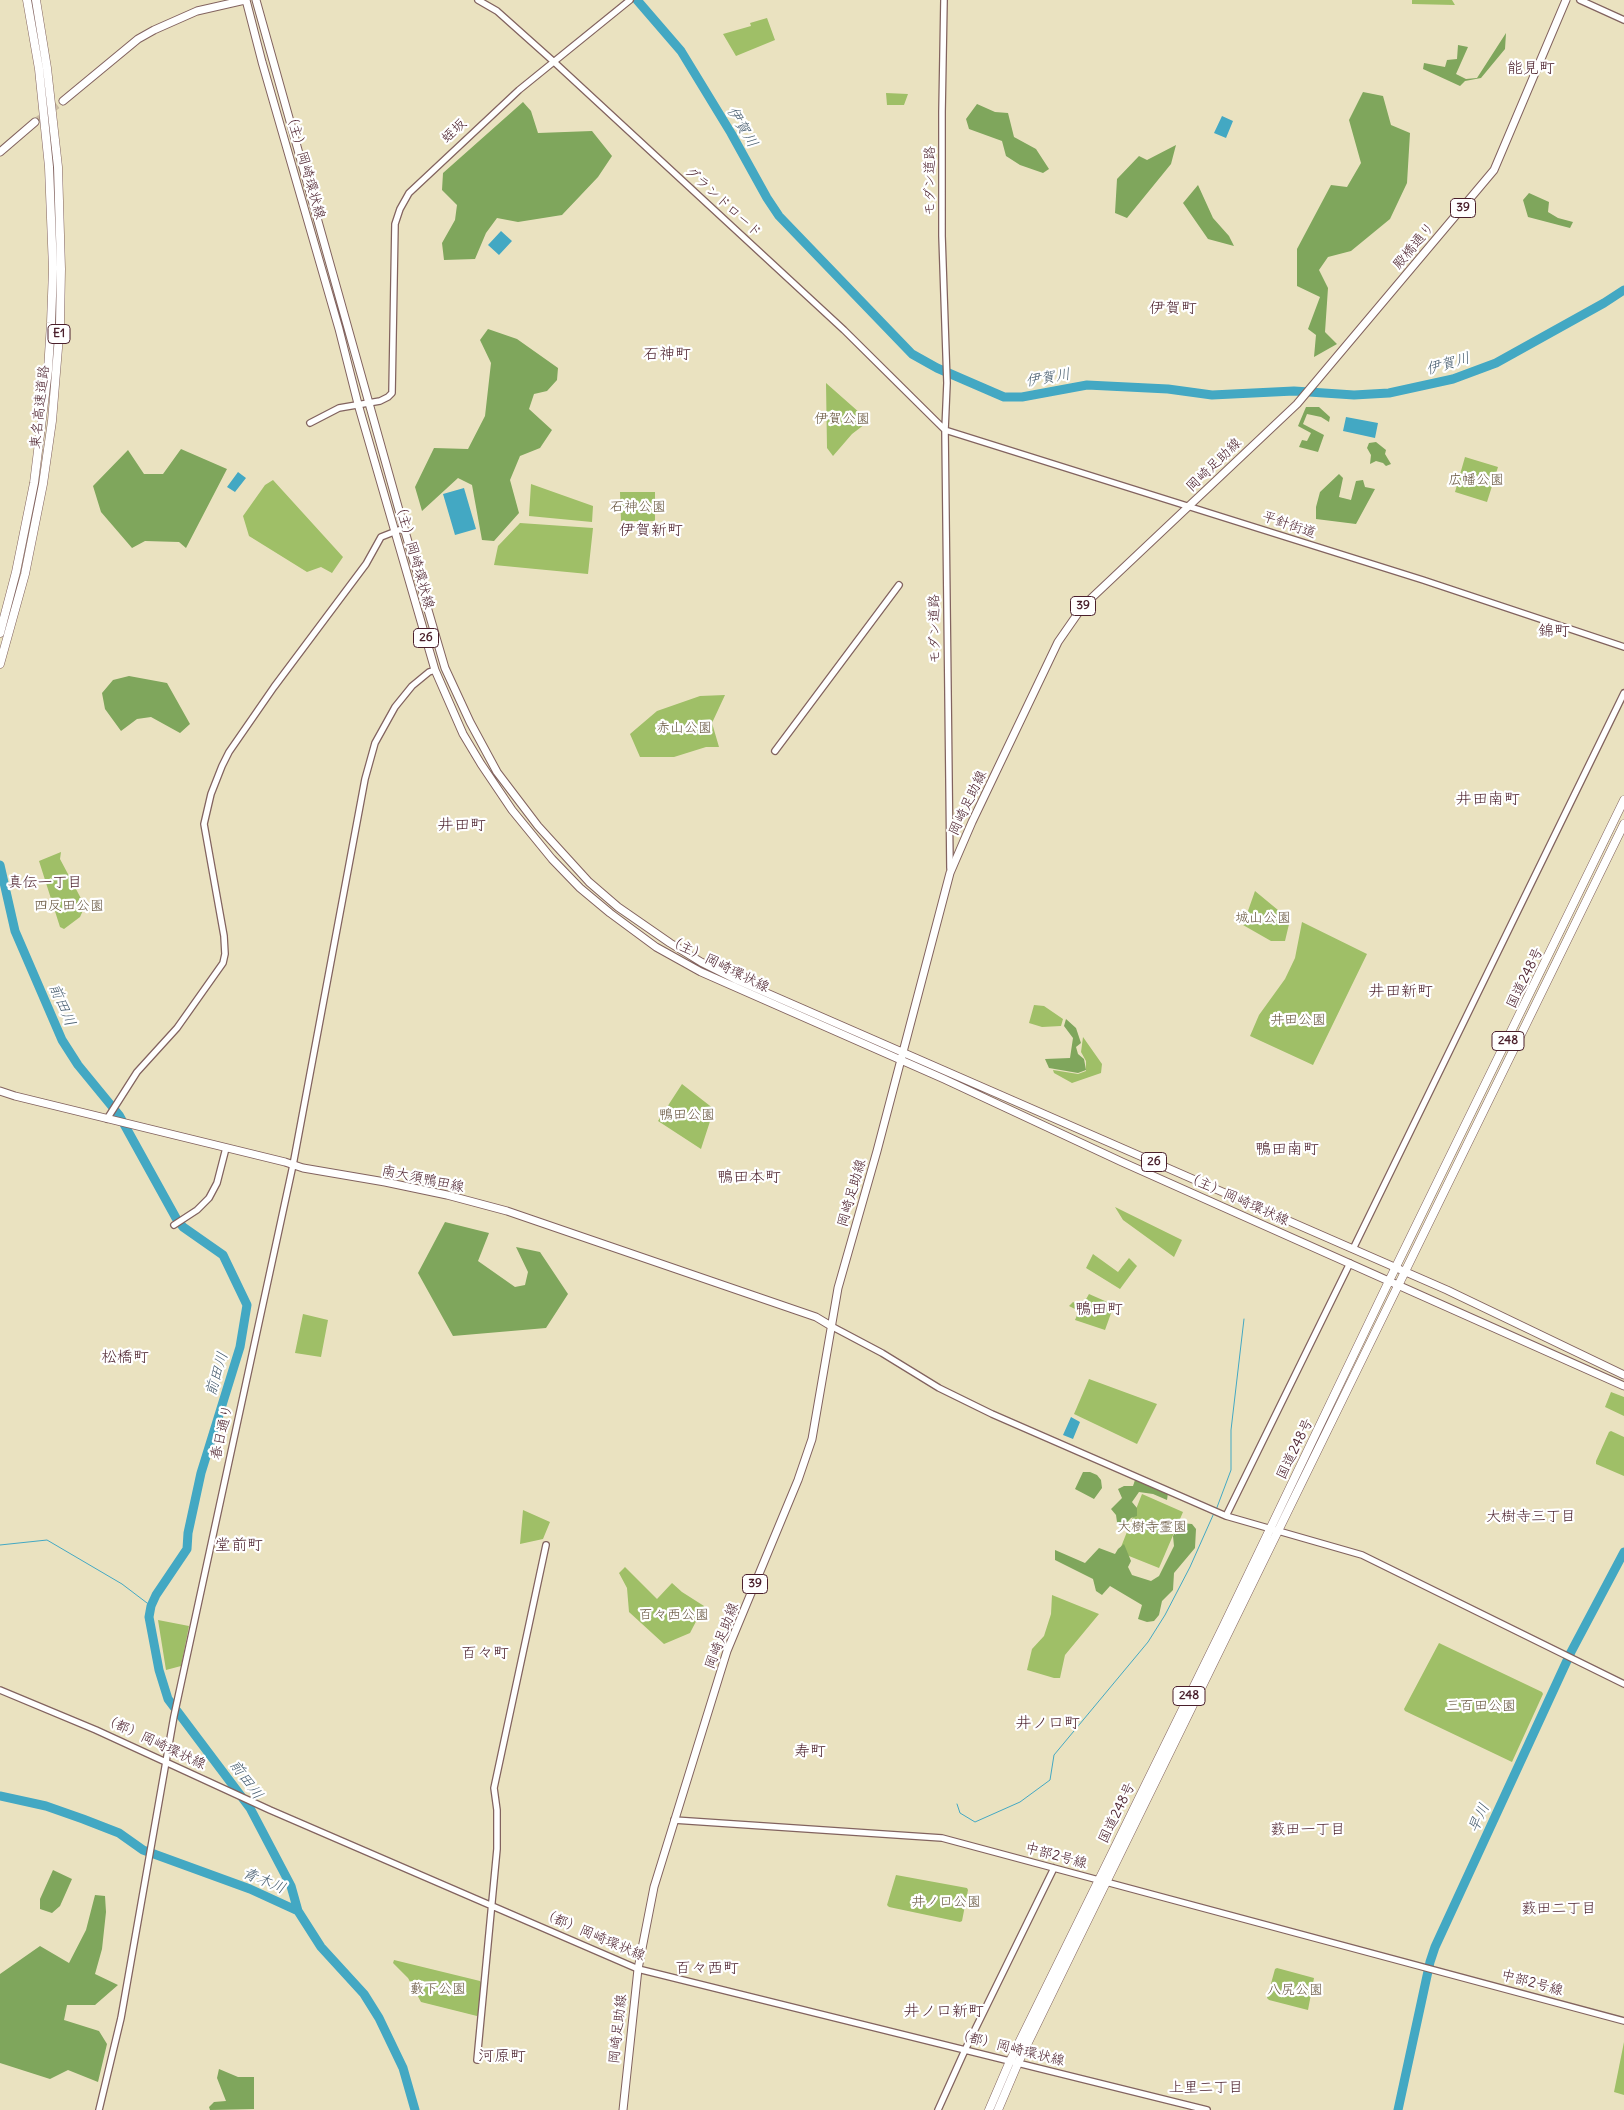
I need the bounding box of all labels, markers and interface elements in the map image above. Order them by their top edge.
district label: 能見町 [1507,58,1555,78]
water label: 伊賀川 [723,103,761,151]
street label: （主）岡崎環状線 [281,109,329,221]
street label: 蛭坂 [438,115,470,147]
street label: モダン道路 [922,146,938,216]
street label: グランドロード [681,163,765,241]
road number: 39 [1450,198,1476,218]
street label: 殿橋通り [1390,219,1438,273]
district label: 伊賀町 [1149,298,1197,318]
road number: E1 [48,324,70,344]
district label: 石神町 [643,344,691,364]
water label: 伊賀川 [1424,349,1472,379]
street label: 東名高速道路 [27,364,53,450]
water label: 伊賀川 [1024,365,1072,391]
park label: 伊賀公園 [814,411,870,427]
street label: 岡崎足助線 [1183,435,1245,495]
park label: 広幡公園 [1448,472,1504,488]
street label: （主）岡崎環状線 [390,499,438,611]
park label: 石神公園 [610,499,666,515]
street label: 平針街道 [1260,508,1318,542]
district label: 伊賀新町 [619,520,683,540]
street label: モダン道路 [926,594,944,664]
road number: 39 [1070,596,1096,616]
district label: 錦町 [1538,621,1570,641]
road number: 26 [414,628,438,648]
park label: 赤山公園 [656,720,712,736]
street label: 岡崎足助線 [946,768,990,838]
district label: 井田南町 [1456,789,1520,809]
district label: 井田町 [438,815,486,835]
district label: 真伝一丁目 [8,874,82,892]
park label: 四反田公園 [34,898,104,914]
park label: 城山公園 [1235,910,1291,926]
street label: （主）岡崎環状線 [664,932,772,996]
street label: 国道248号 [1503,945,1547,1011]
water label: 前田川 [45,981,79,1029]
district label: 井田新町 [1369,981,1433,1001]
park label: 井田公園 [1270,1012,1326,1028]
road number: 248 [1492,1032,1524,1050]
park label: 鴨田公園 [659,1107,715,1123]
district label: 鴨田南町 [1255,1139,1319,1159]
road number: 26 [1142,1152,1166,1172]
street label: 岡崎足助線 [834,1157,870,1229]
street label: 南大須鴨田線 [380,1162,466,1196]
district label: 鴨田本町 [717,1167,781,1187]
street label: （主）岡崎環状線 [1182,1169,1292,1229]
district label: 鴨田町 [1075,1299,1123,1319]
district label: 松橋町 [101,1347,149,1367]
water label: 前田川 [202,1350,232,1398]
street label: 春日通り [208,1403,236,1461]
street label: 国道248号 [1273,1416,1317,1482]
district label: 大樹寺三丁目 [1486,1508,1576,1526]
park label: 大樹寺霊園 [1117,1519,1187,1535]
district label: 堂前町 [215,1535,263,1555]
road number: 39 [742,1575,768,1594]
street label: 岡崎足助線 [702,1600,742,1672]
park label: 百々西公園 [639,1607,709,1623]
district label: 百々町 [461,1643,509,1663]
road number: 248 [1173,1686,1205,1705]
park label: 三百田公園 [1446,1698,1516,1714]
street label: （都）岡崎環状線 [100,1711,208,1773]
district label: 井ノ口町 [1016,1713,1080,1733]
district label: 寿町 [794,1741,826,1761]
water label: 前田川 [225,1757,267,1803]
street label: 国道248号 [1095,1780,1139,1846]
water label: 早川 [1465,1801,1493,1835]
district label: 薮田一丁目 [1271,1821,1345,1839]
street label: 中部2号線 [1023,1840,1089,1872]
water label: 青木川 [240,1864,288,1898]
park label: 井ノ口公園 [911,1894,981,1910]
district label: 薮田二丁目 [1522,1900,1596,1918]
street label: （都）岡崎環状線 [538,1905,648,1965]
district label: 百々西町 [675,1958,739,1978]
street label: 中部2号線 [1499,1967,1565,1999]
park label: 藪下公園 [410,1981,466,1997]
park label: 八尻公園 [1267,1982,1323,1998]
street label: 岡崎足助線 [606,1993,630,2065]
district label: 井ノ口新町 [904,2001,984,2021]
street label: （都）岡崎環状線 [954,2026,1066,2070]
district label: 河原町 [478,2046,526,2066]
district label: 上里二丁目 [1169,2079,1243,2097]

